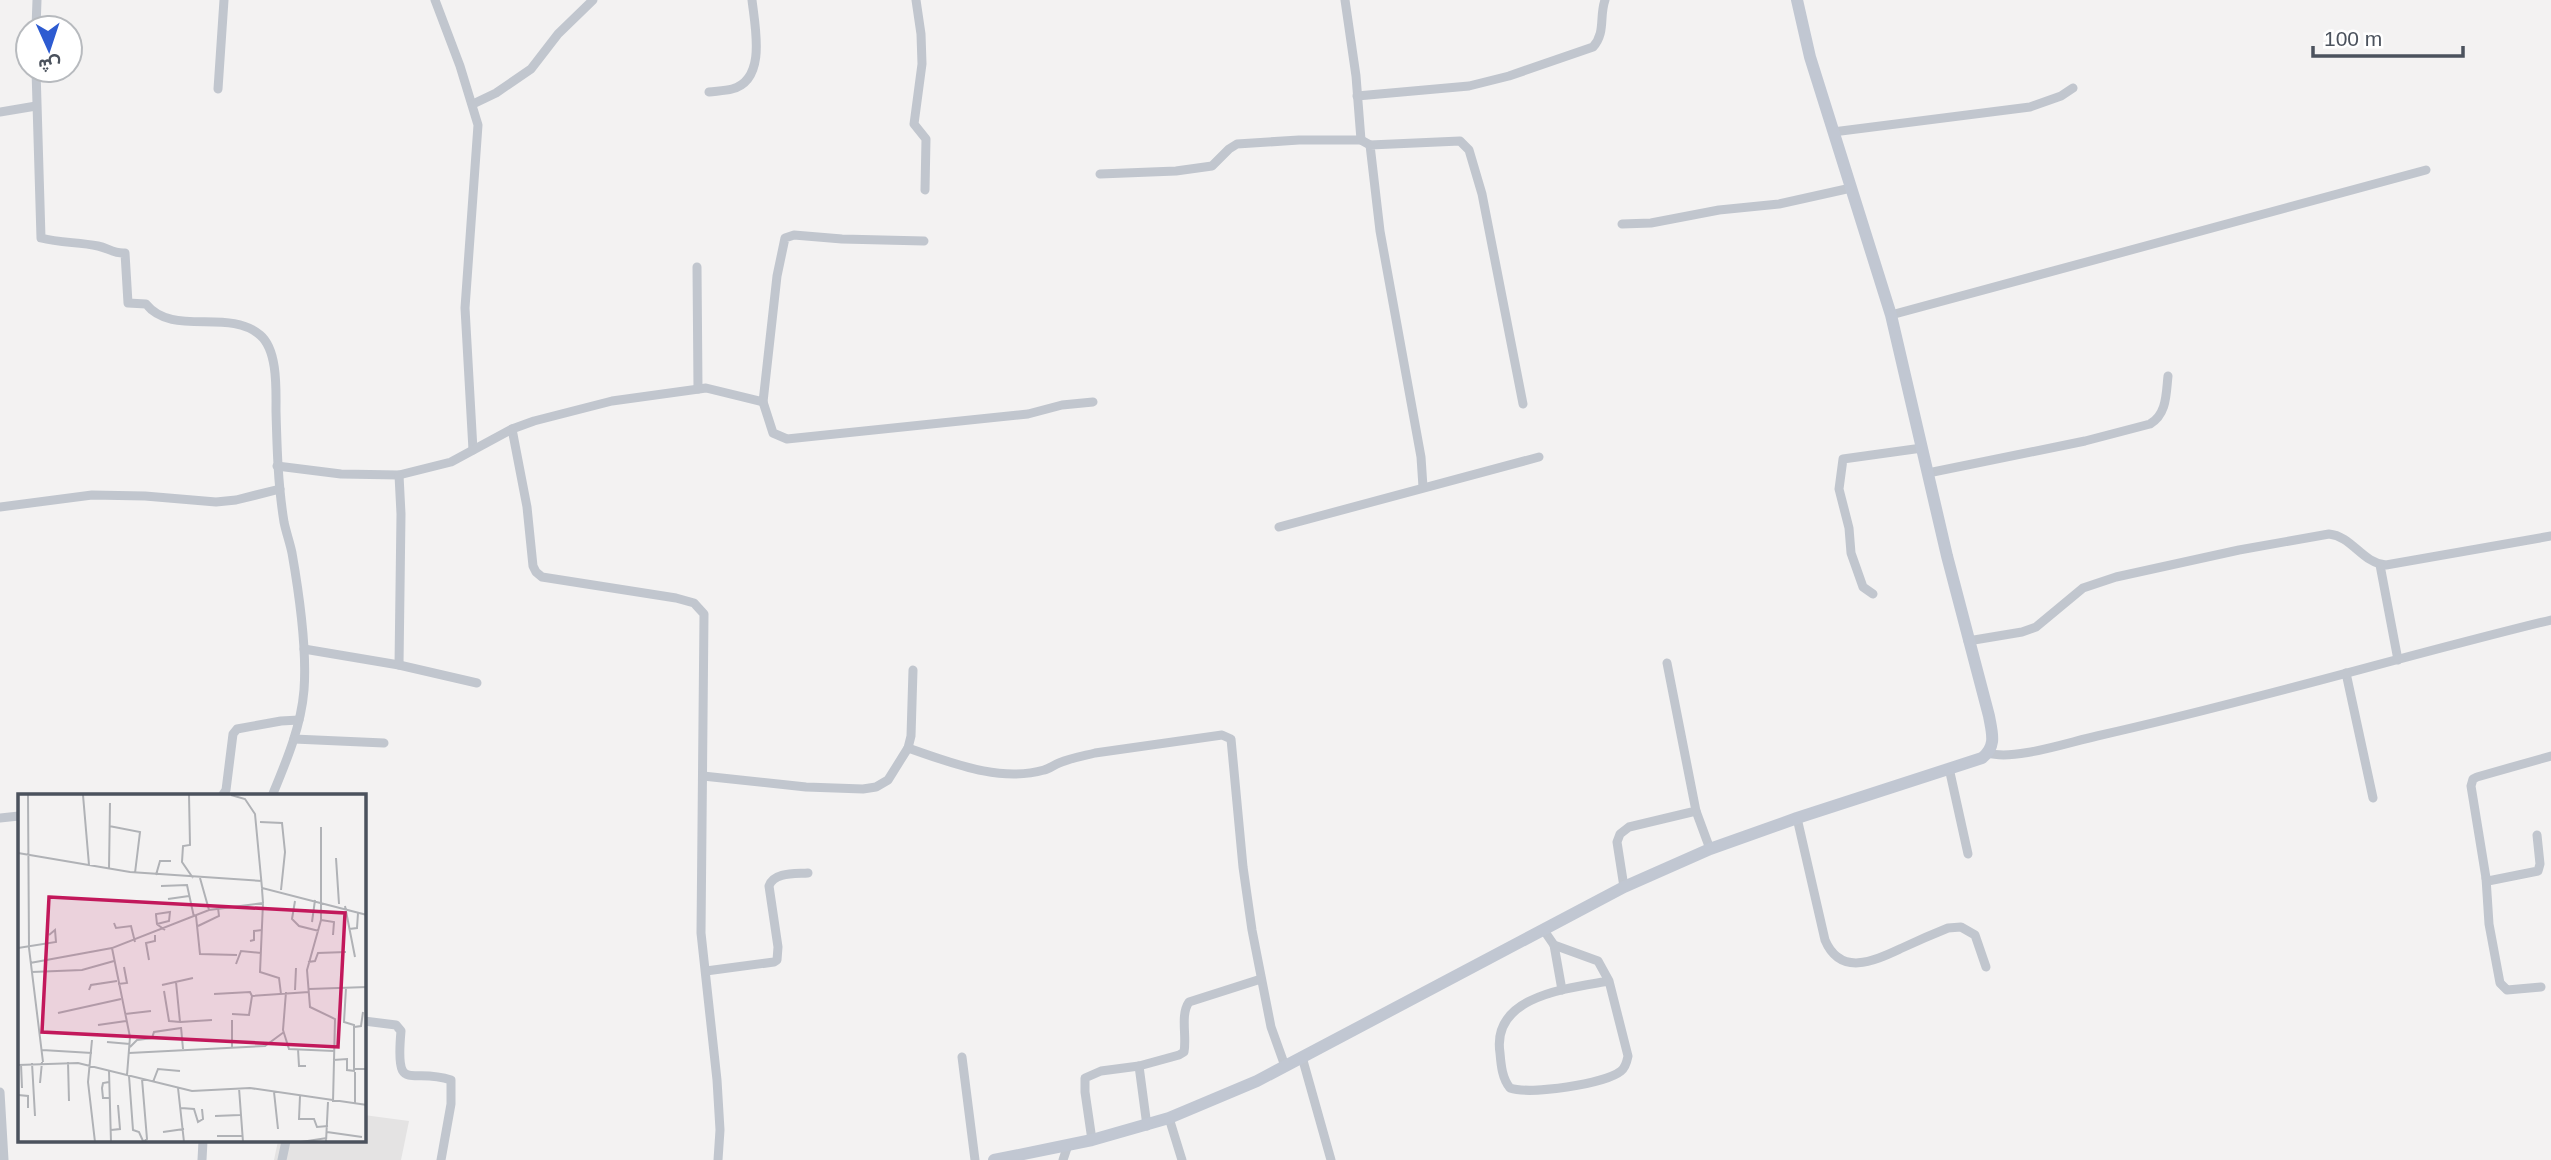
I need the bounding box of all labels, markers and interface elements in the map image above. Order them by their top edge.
north arrow [14,14,84,84]
scale bar [2313,14,2464,58]
text: 100 m [2324,27,2382,50]
text: ش [38,53,62,77]
inset map [18,794,366,1142]

